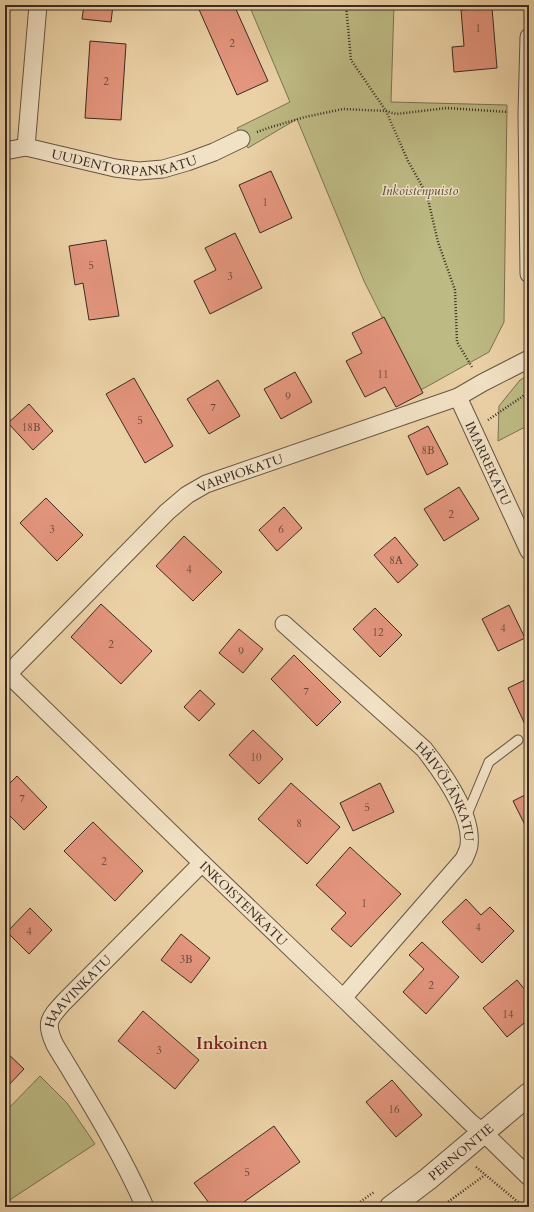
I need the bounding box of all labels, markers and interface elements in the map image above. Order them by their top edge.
house number: 1 [475,21,481,36]
house number: 2 [229,36,235,51]
house number: 2 [103,74,109,89]
street label: UUDENTORPANKATU [50,145,200,181]
park label: Inkoistenpuisto [382,182,458,200]
house number: 1 [262,195,268,210]
house number: 5 [88,258,94,273]
house number: 3 [227,269,233,284]
house number: 11 [377,367,389,382]
house number: 9 [285,389,291,404]
house number: 7 [210,400,216,415]
house number: 5 [137,413,143,428]
street label: IMARREKATU [460,419,515,509]
house number: 18B [22,420,40,435]
house number: 8B [421,443,435,458]
street label: VARPIOKATU [194,450,286,497]
house number: 2 [448,507,454,522]
house number: 3 [49,522,55,537]
house number: 6 [278,522,284,537]
house number: 8A [389,553,403,568]
house number: 4 [186,562,192,577]
house number: 4 [500,621,506,636]
house number: 12 [372,625,384,640]
house number: 2 [108,637,114,652]
house number: 9 [238,644,244,659]
house number: 7 [303,684,309,699]
street label: HÄIVÖLÄNKATU [411,738,478,842]
house number: 10 [250,750,262,765]
house number: 7 [19,791,25,806]
house number: 5 [364,800,370,815]
house number: 8 [296,816,302,831]
house number: 2 [101,854,107,869]
street label: INKOISTENKATU [195,857,291,950]
house number: 1 [361,896,367,911]
house number: 4 [475,920,481,935]
house number: 4 [26,924,32,939]
street label: HAAVINKATU [41,951,116,1030]
house number: 3B [179,952,193,967]
house number: 2 [428,978,434,993]
house number: 14 [502,1007,514,1022]
district label: Inkoinen [196,1032,268,1055]
house number: 3 [156,1043,162,1058]
house number: 16 [388,1102,400,1117]
street label: PERNONTIE [425,1120,498,1185]
house number: 5 [244,1165,250,1180]

